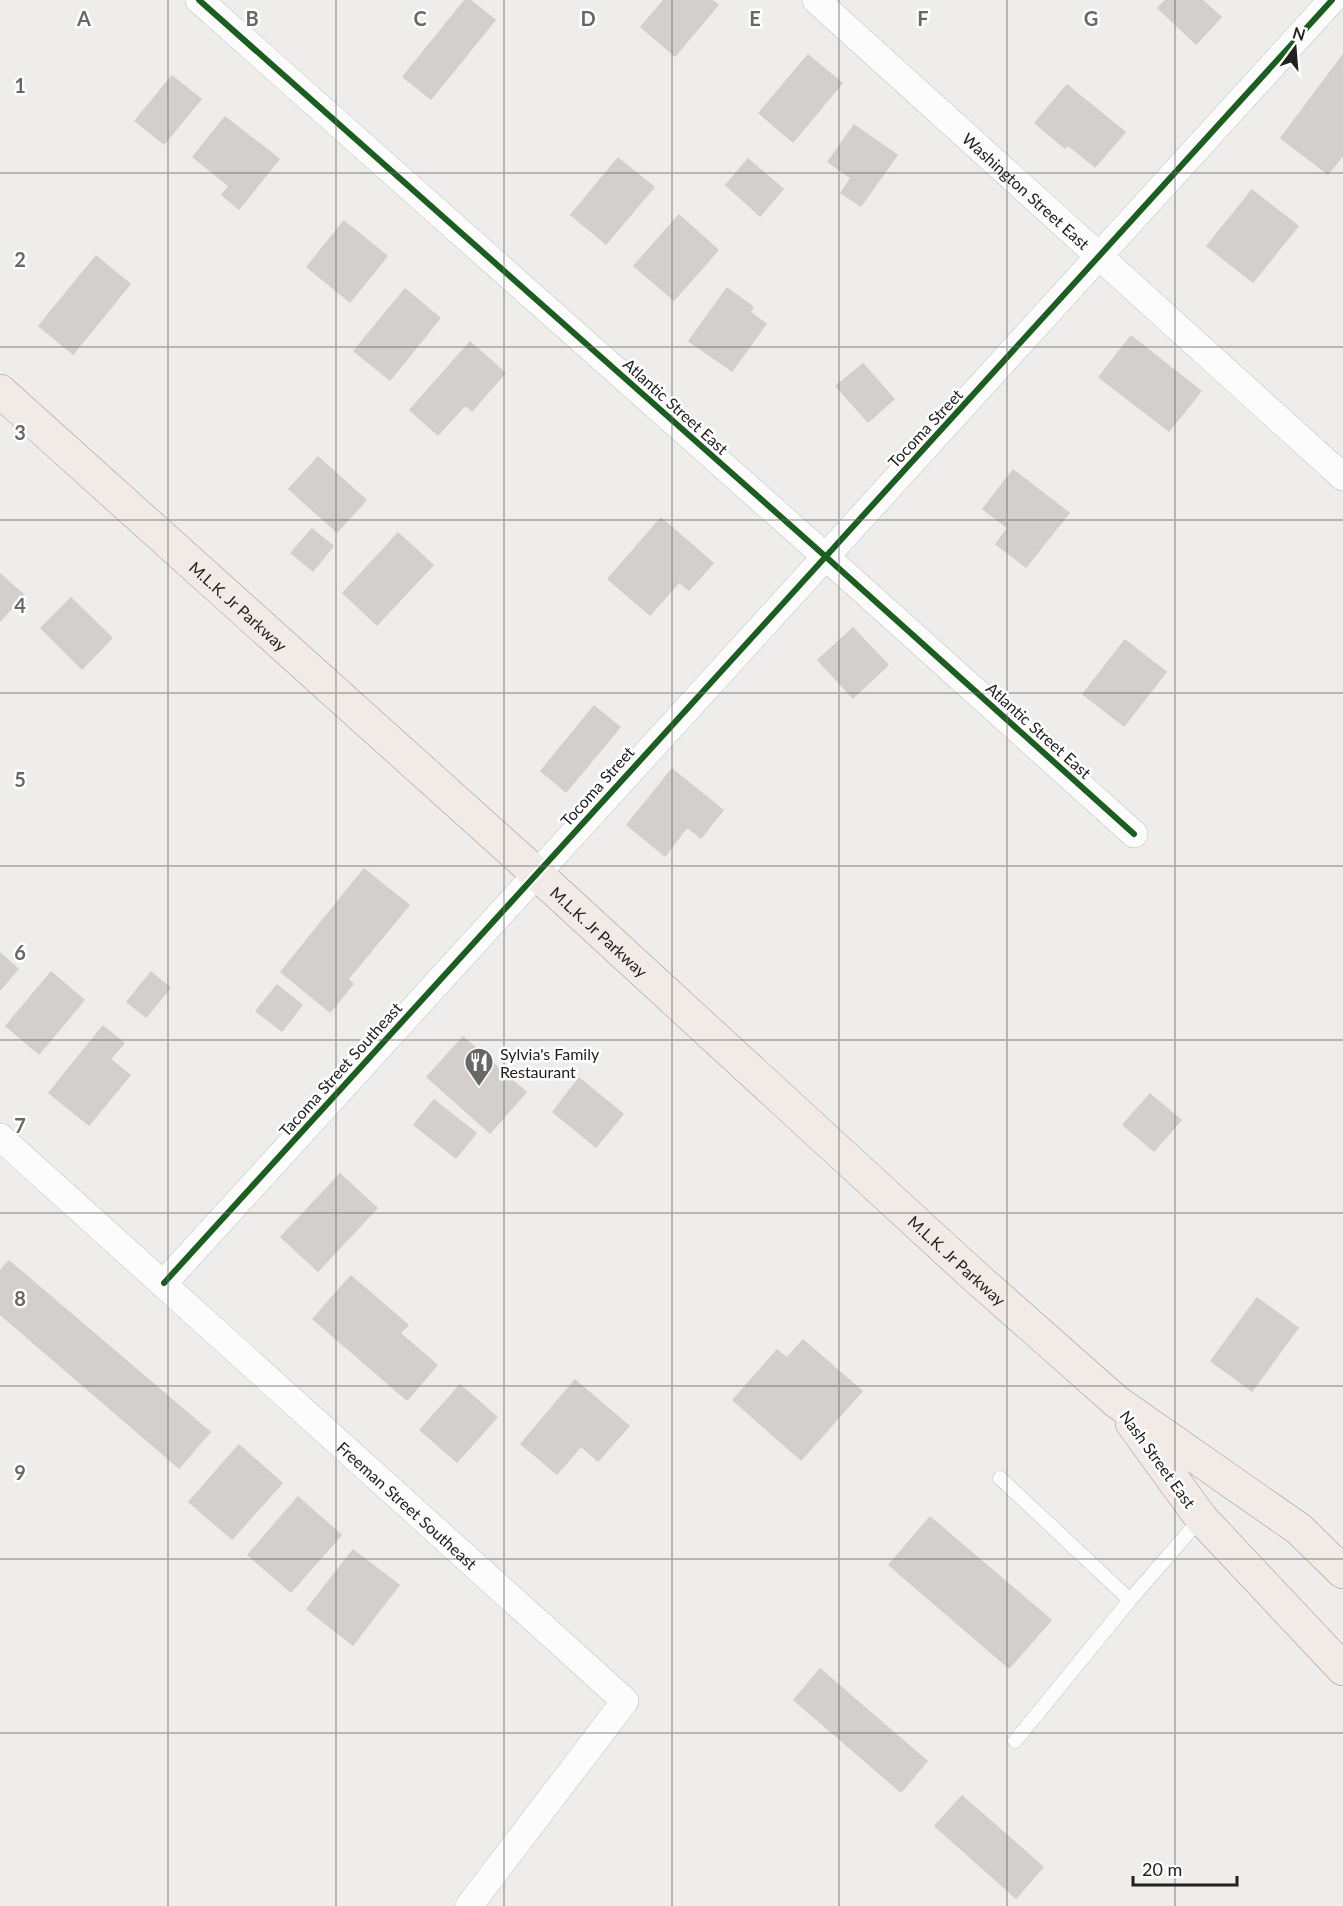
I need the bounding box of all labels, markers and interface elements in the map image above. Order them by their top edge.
text: A [76,6,91,30]
text: B [245,6,259,30]
text: C [413,6,427,30]
text: D [580,6,596,30]
text: E [749,6,761,30]
text: F [917,6,929,30]
text: G [1084,6,1098,30]
north arrow [1265,18,1325,78]
text: N [1291,22,1308,44]
text: 1 [14,73,26,97]
street label: Washington Street East [959,128,1094,253]
text: 2 [14,247,26,271]
street label: Atlantic Street East [620,354,732,458]
street label: Tocoma Street [884,385,966,471]
text: 3 [14,420,26,444]
street label: M.L.K. Jr Parkway [186,557,292,655]
text: 4 [14,593,26,617]
street label: Atlantic Street East [983,678,1095,782]
street label: Tocoma Street [556,742,638,830]
text: 5 [14,767,26,791]
street label: M.L.K. Jr Parkway [547,882,652,981]
text: 6 [14,940,26,964]
street label: Tacoma Street Southeast [275,998,405,1140]
place label: Sylvia's Family Restaurant [500,1044,600,1081]
restaurant icon: Sylvia's Family Restaurant [463,1046,495,1088]
text: 7 [14,1113,26,1137]
street label: M.L.K. Jr Parkway [905,1211,1011,1309]
text: 8 [14,1286,26,1310]
street label: Nash Street East [1116,1407,1200,1512]
street label: Freeman Street Southeast [334,1437,482,1573]
text: 9 [14,1460,26,1484]
scale bar [1133,1849,1236,1887]
text: 20 m [1142,1858,1182,1880]

